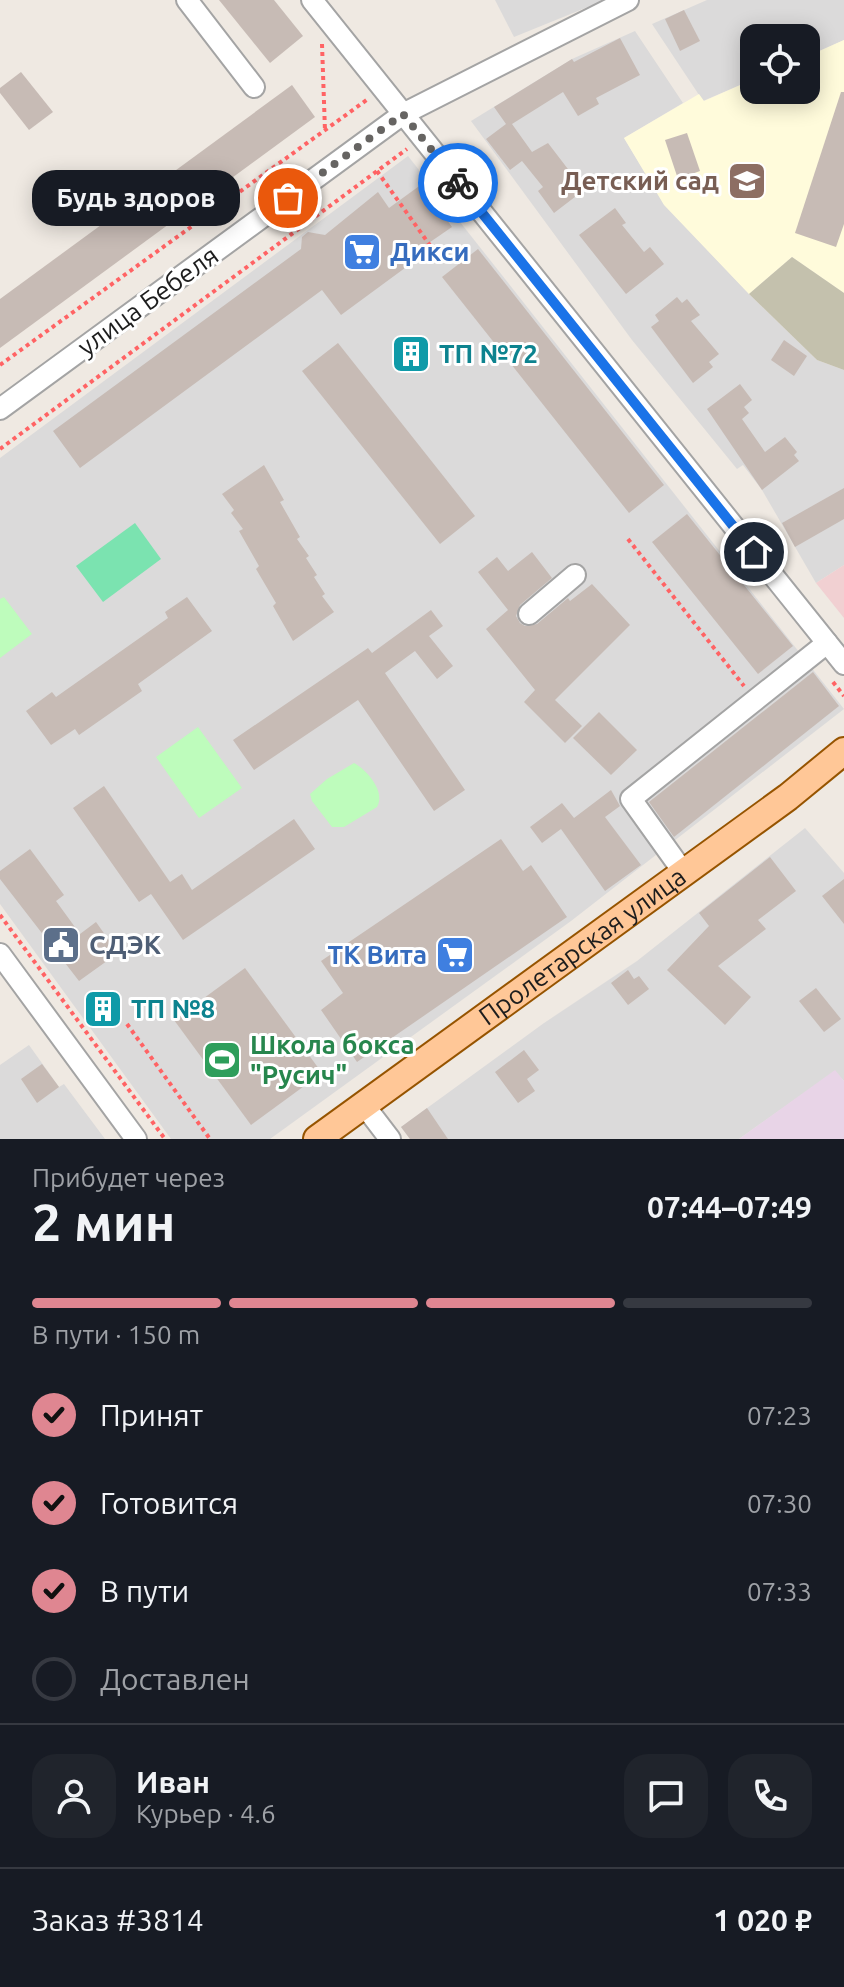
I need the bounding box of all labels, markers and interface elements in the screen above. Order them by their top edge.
map controls [740,24,820,104]
button: locate [740,24,820,104]
courier [418,143,498,223]
school or university icon: Детский сад [726,160,768,202]
icon: bike [436,161,480,205]
pin [254,164,322,232]
place label: Детский сад [561,166,719,195]
callout: Будь здоров [32,170,240,226]
icon: bag [266,176,310,220]
text: Будь здоров [56,183,216,212]
supermarket icon: Дикси [341,231,383,273]
place label: Дикси [390,237,469,266]
street label: улица Бебеля [72,240,223,361]
building icon: ТП №72 [390,333,432,375]
place label: ТП №72 [439,339,538,368]
pin [720,518,788,586]
icon: home [732,530,776,574]
street label: Пролетарская улица [473,861,691,1031]
public building icon: СДЭК [40,924,82,966]
place label: СДЭК [89,930,162,959]
supermarket icon: ТК Вита [434,934,476,976]
place label: ТК Вита [328,940,427,969]
building icon: ТП №8 [82,988,124,1030]
place label: ТП №8 [131,994,215,1023]
place label: Школа бокса "Русич" [250,1030,415,1089]
sports icon: Школа бокса "Русич" [201,1039,243,1081]
text: Прибудет через [32,1163,225,1192]
text: 07:44–07:49 [647,1190,812,1224]
text: 2 мин [32,1193,175,1251]
text: В пути · 150 m [32,1320,200,1349]
icon: check [32,1393,76,1437]
text: Принят [100,1398,203,1432]
text: 07:23 [747,1401,812,1430]
icon: check [32,1481,76,1525]
text: Готовится [100,1486,238,1520]
text: 07:30 [747,1489,812,1518]
icon: check [32,1569,76,1613]
text: В пути [100,1574,189,1608]
text: 07:33 [747,1577,812,1606]
text: Доставлен [100,1662,250,1696]
button: person [32,1754,116,1838]
button: chat [624,1754,708,1838]
button: phone [728,1754,812,1838]
text: Иван [136,1765,210,1799]
text: Курьер · 4.6 [136,1799,276,1828]
text: Заказ #3814 [32,1903,204,1937]
text: 1 020 ₽ [713,1903,812,1937]

